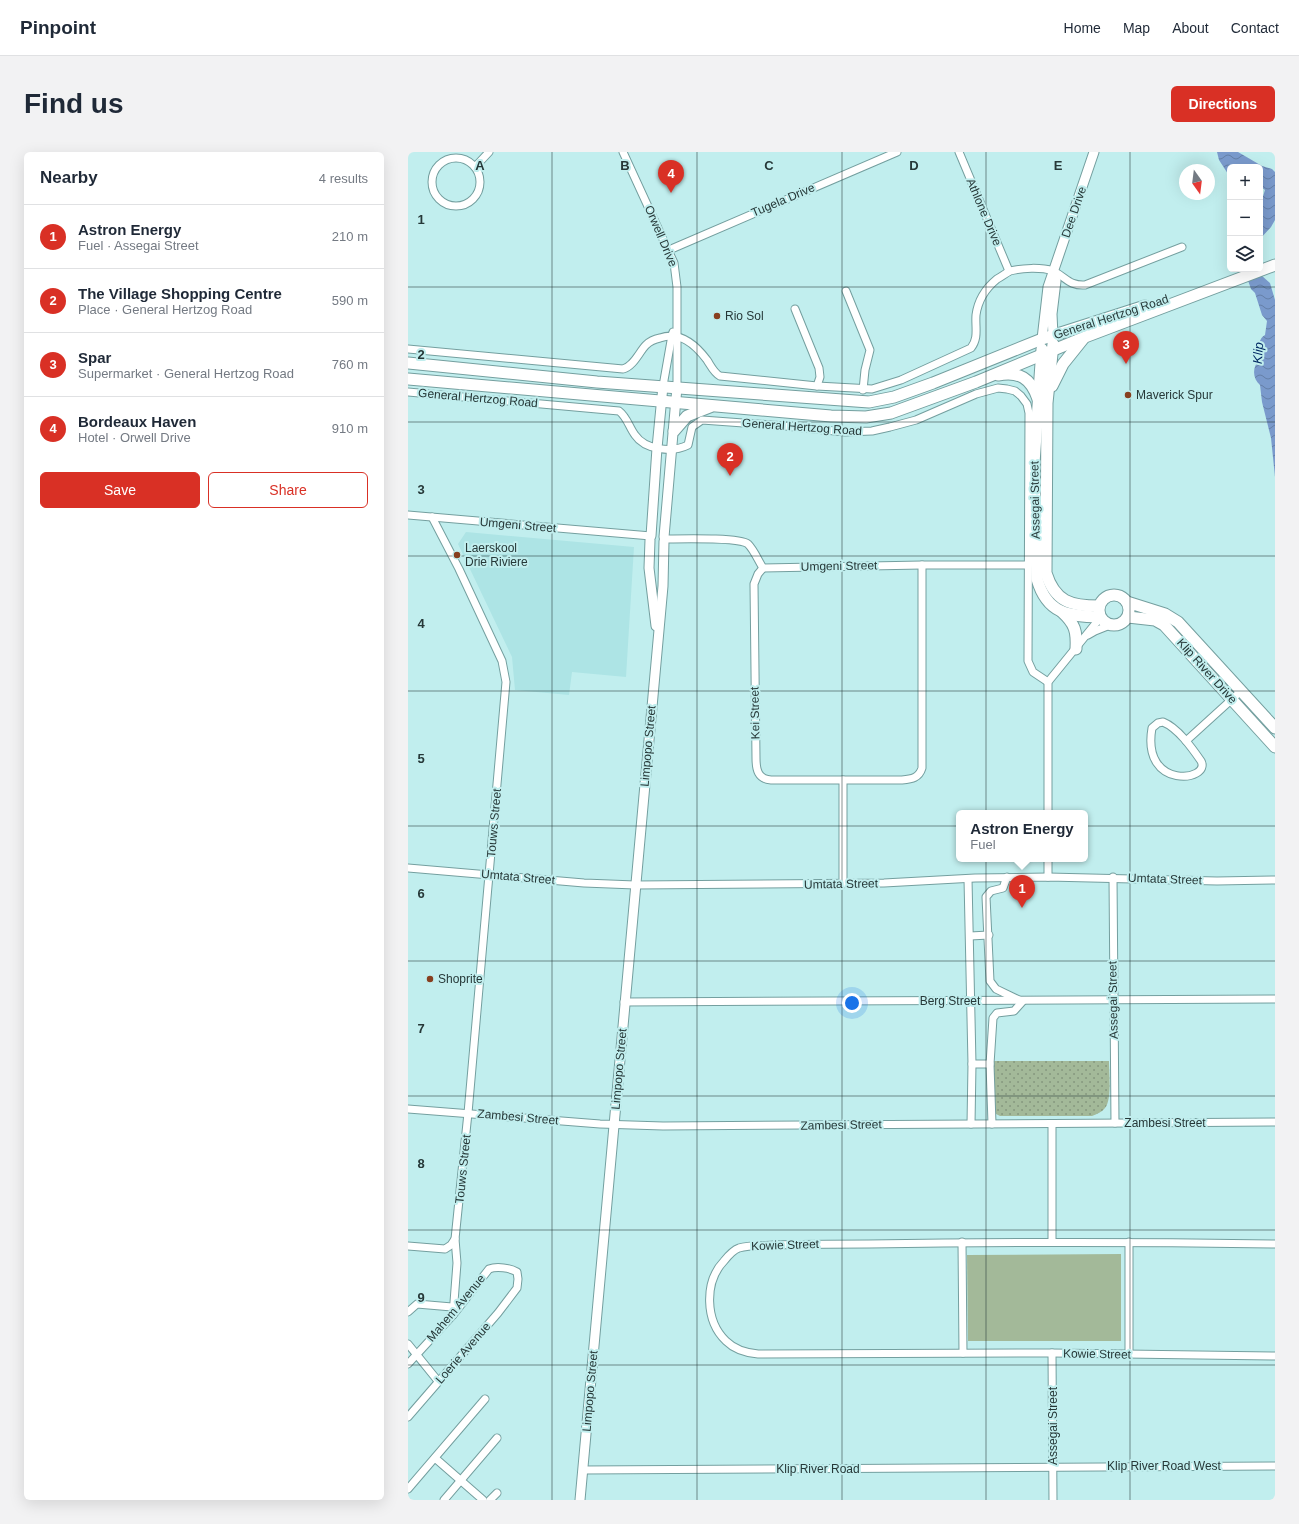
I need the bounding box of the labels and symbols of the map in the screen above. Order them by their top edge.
text: A [475,158,485,173]
text: B [620,158,630,173]
text: C [764,158,774,173]
text: D [909,158,919,173]
text: E [1054,158,1063,173]
pin: 4 [658,160,684,193]
north arrow [1179,164,1215,200]
street label: Athlone Drive [963,176,1005,248]
street label: Tugela Drive [749,180,817,220]
street label: Dee Drive [1059,184,1089,240]
street label: Orwell Drive [642,203,680,269]
text: 1 [417,212,425,227]
street label: General Hertzog Road [1052,292,1170,342]
place label: Rio Sol [725,309,764,323]
marker: Rio Sol [712,311,722,321]
pin: 3 [1113,331,1139,364]
water label: Klip [1250,342,1266,364]
text: 2 [417,347,425,362]
street label: General Hertzog Road [418,386,538,410]
place label: Maverick Spur [1136,388,1213,402]
marker: Maverick Spur [1123,390,1133,400]
street label: General Hertzog Road [742,416,862,438]
pin: 2 [717,443,743,476]
street label: Assegai Street [1027,460,1043,539]
text: 3 [417,482,425,497]
street label: Umgeni Street [479,515,557,535]
place label: Laerskool Drie Riviere [465,541,528,569]
marker: Laerskool Drie Riviere [452,550,462,560]
street label: Umgeni Street [801,558,878,574]
text: 4 [417,616,425,631]
street label: Klip River Drive [1174,636,1240,707]
street label: Kei Street [748,686,762,739]
street label: Limpopo Street [637,704,659,787]
text: 5 [417,751,425,766]
street label: Touws Street [484,787,504,858]
street label: Umtata Street [481,867,556,887]
street label: Umtata Street [1128,871,1203,887]
pin: 1 [1009,875,1035,908]
street label: Umtata Street [804,876,879,892]
text: 6 [417,886,425,901]
street label: Assegai Street [1105,960,1121,1039]
place label: Shoprite [438,972,483,986]
marker: Shoprite [425,974,435,984]
your location [842,993,862,1013]
street label: Berg Street [920,994,981,1008]
text: 7 [417,1021,425,1036]
street label: Limpopo Street [608,1027,630,1110]
street label: Zambesi Street [477,1106,560,1128]
street label: Zambesi Street [1124,1116,1206,1130]
street label: Zambesi Street [800,1117,882,1133]
street label: Touws Street [452,1133,474,1204]
text: 8 [417,1156,425,1171]
street label: Kowie Street [751,1237,820,1253]
street label: Mahem Avenue [424,1271,488,1344]
text: 9 [417,1290,425,1305]
street label: Loerie Avenue [433,1319,494,1386]
street label: Kowie Street [1063,1346,1132,1362]
street label: Limpopo Street [579,1349,601,1432]
street label: Assegai Street [1046,1386,1060,1465]
street label: Klip River Road West [1107,1459,1222,1473]
street label: Klip River Road [776,1462,860,1476]

